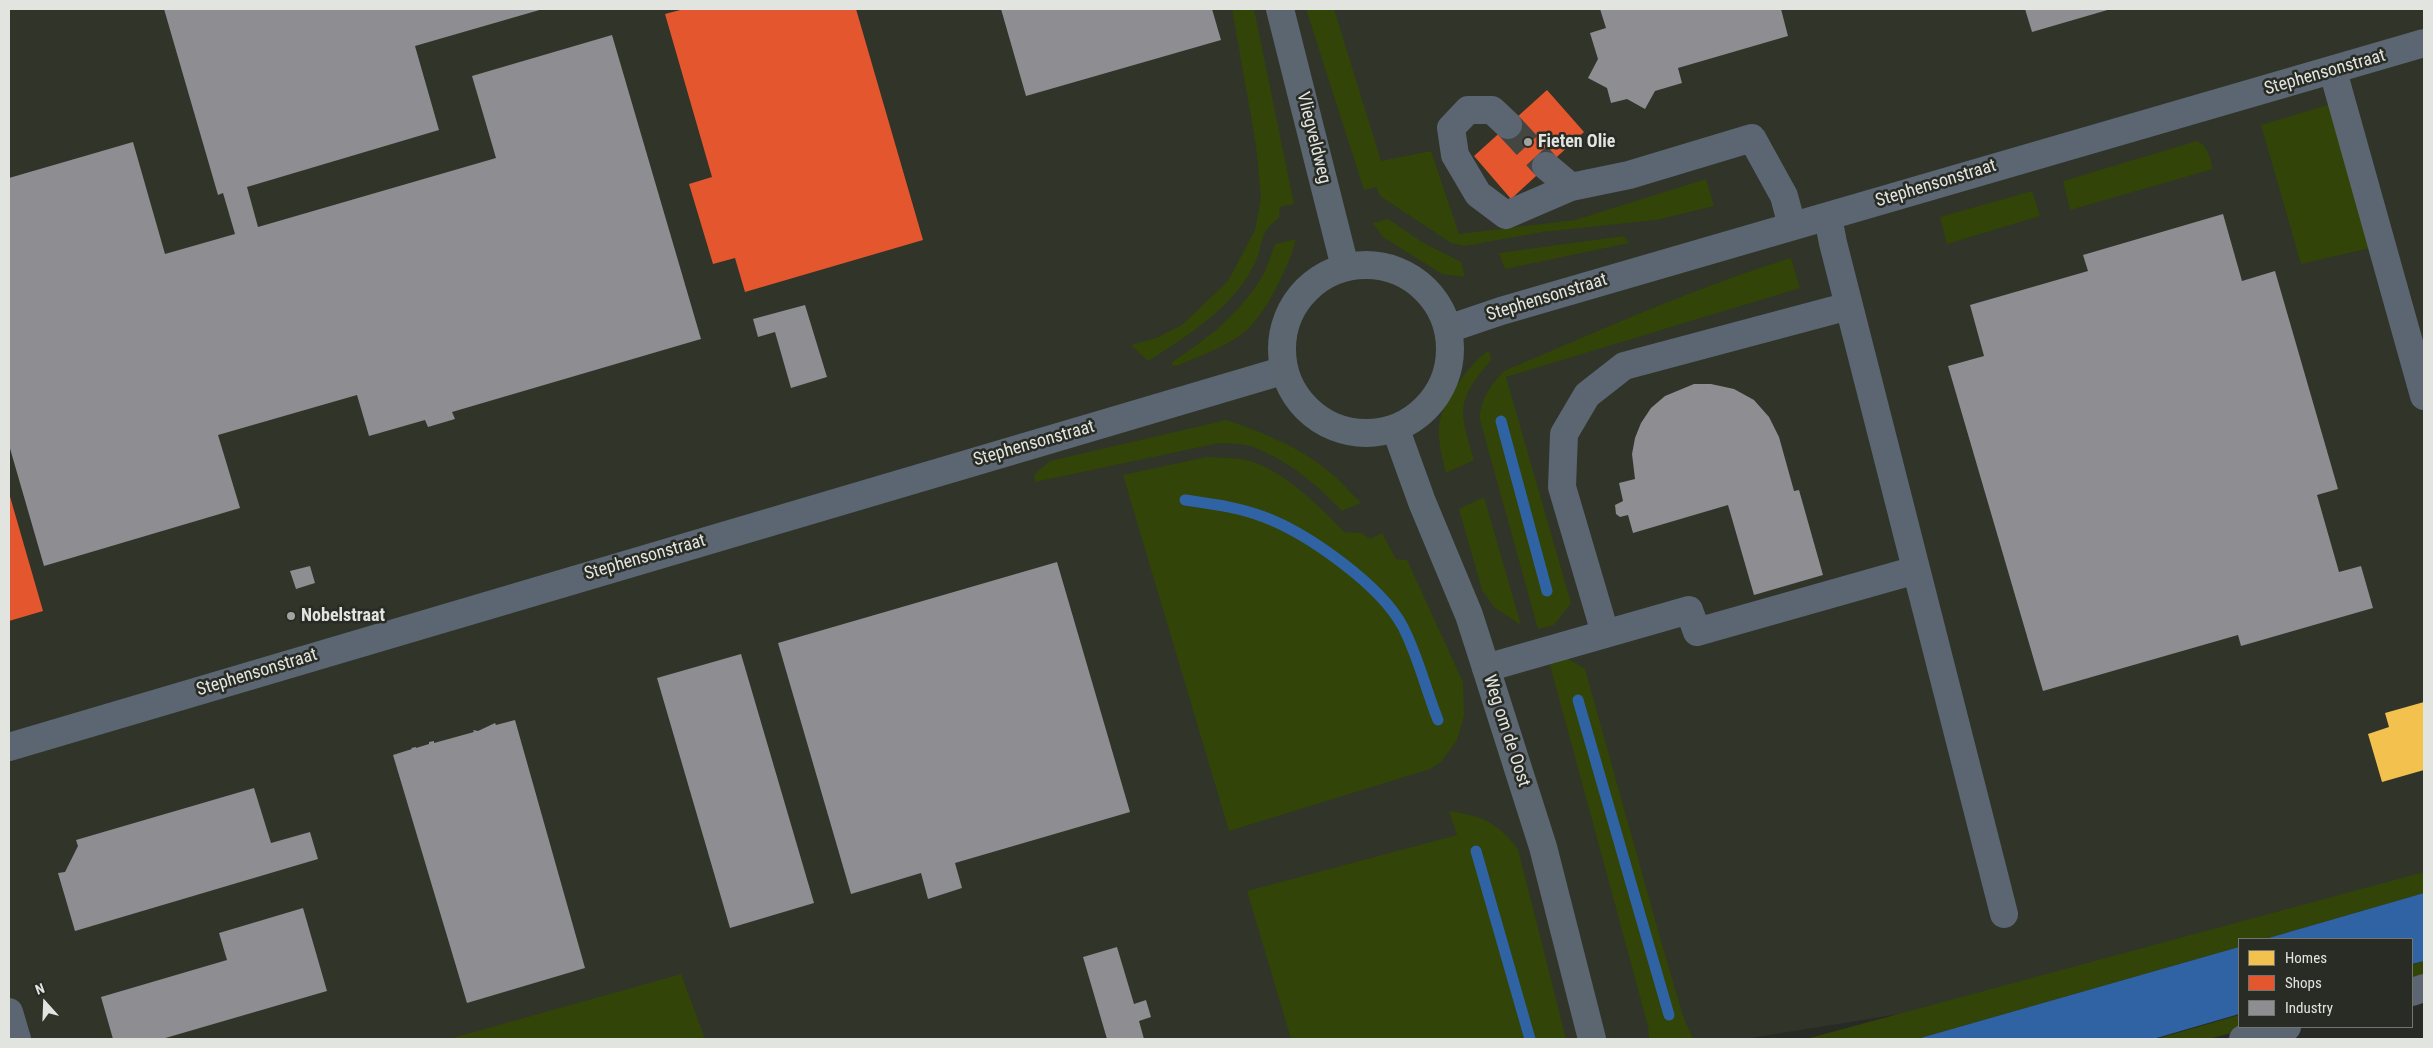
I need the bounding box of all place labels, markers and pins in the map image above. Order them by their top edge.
place label: Fieten Olie [1538,131,1615,153]
marker: Fieten Olie [1522,136,1534,148]
place label: Nobelstraat [301,605,385,627]
marker: Nobelstraat [285,610,297,622]

